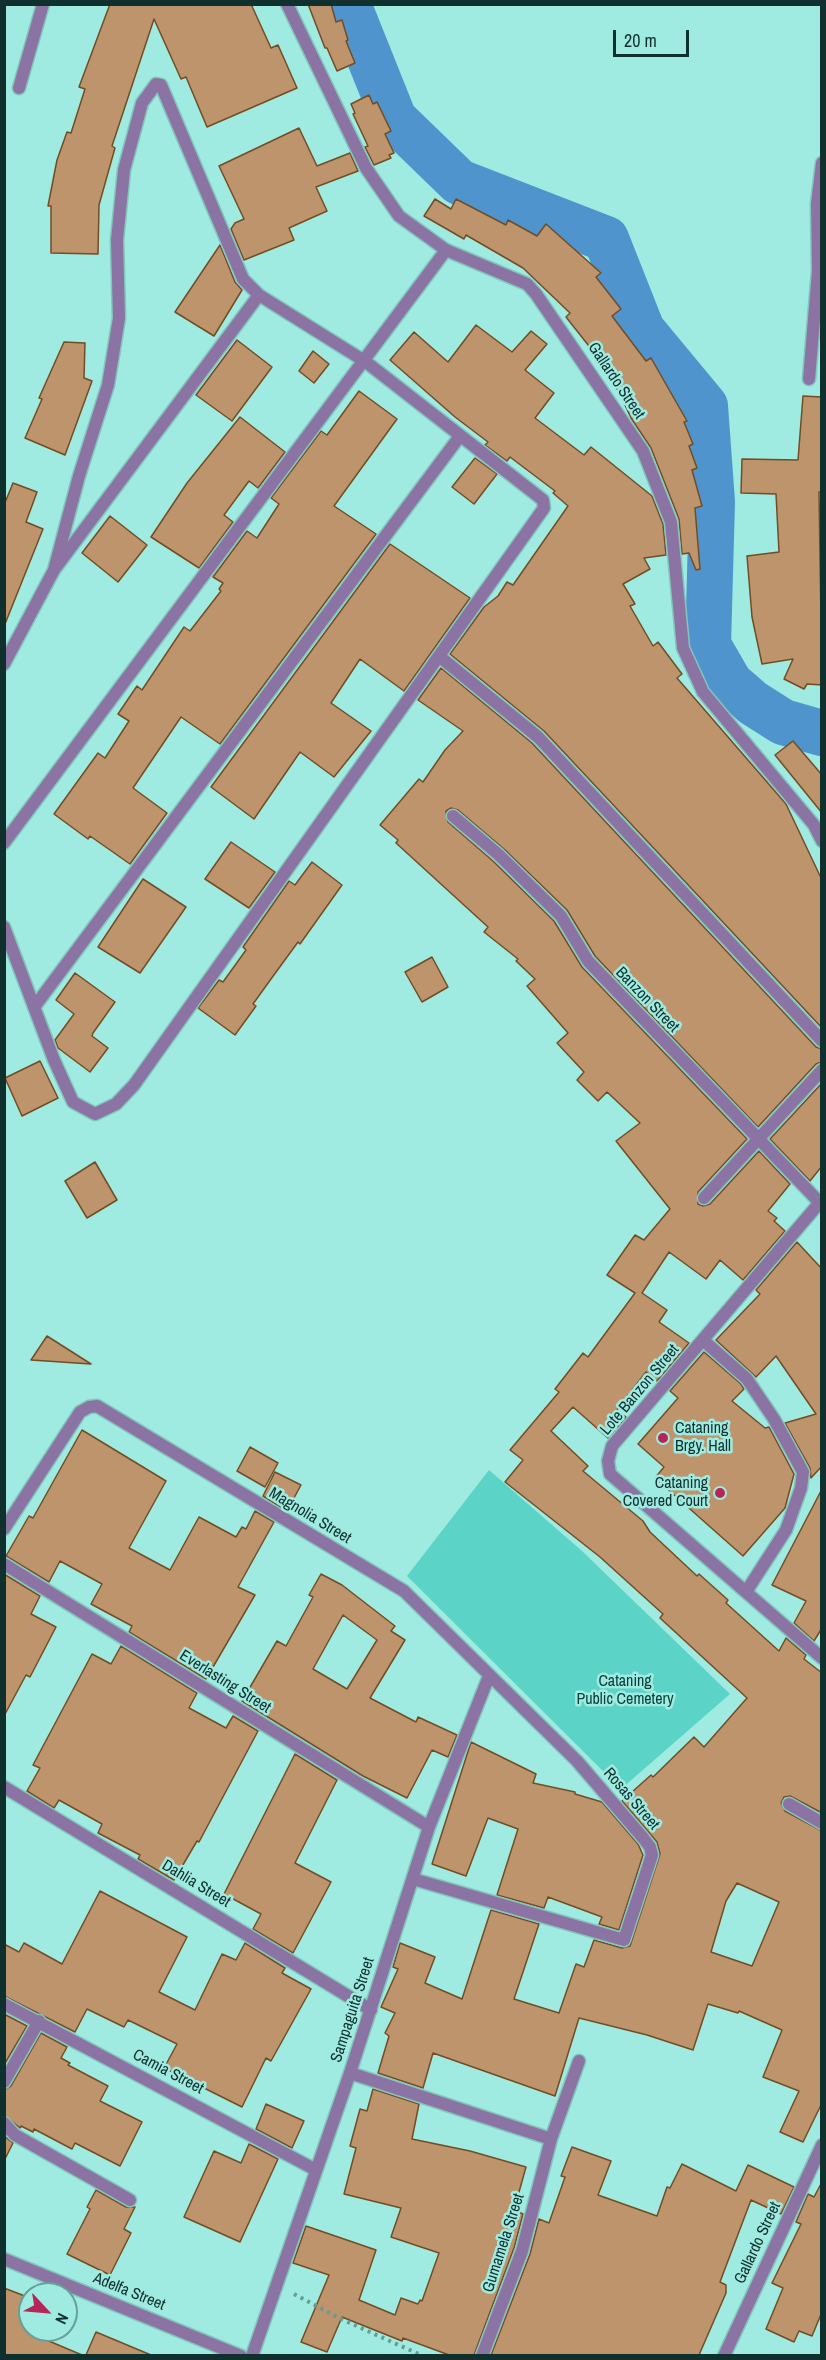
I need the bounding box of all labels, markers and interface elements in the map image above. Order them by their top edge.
scale bar [616,18,692,56]
text: 20 m [624,28,657,53]
street label: Gallardo Street [583,339,649,423]
street label: Banzon Street [611,963,683,1037]
street label: Lote Banzon Street [597,1341,683,1439]
place label: Cataning Brgy. Hall [675,1419,731,1457]
marker: Cataning Brgy. Hall [656,1431,670,1445]
place label: Cataning Covered Court [623,1474,708,1512]
street label: Magnolia Street [265,1484,355,1548]
marker: Cataning Covered Court [713,1486,727,1500]
street label: Everlasting Street [176,1646,274,1718]
park label: Cataning Public Cemetery [577,1672,673,1710]
street label: Rosas Street [599,1764,663,1834]
street label: Dahlia Street [158,1856,234,1912]
street label: Sampaguita Street [327,1955,379,2065]
street label: Camia Street [129,2045,207,2099]
street label: Gumamela Street [479,2191,529,2295]
street label: Gallardo Street [731,2199,785,2287]
street label: Adelfa Street [90,2269,168,2315]
north arrow [18,2282,78,2342]
text: N [50,2310,74,2328]

